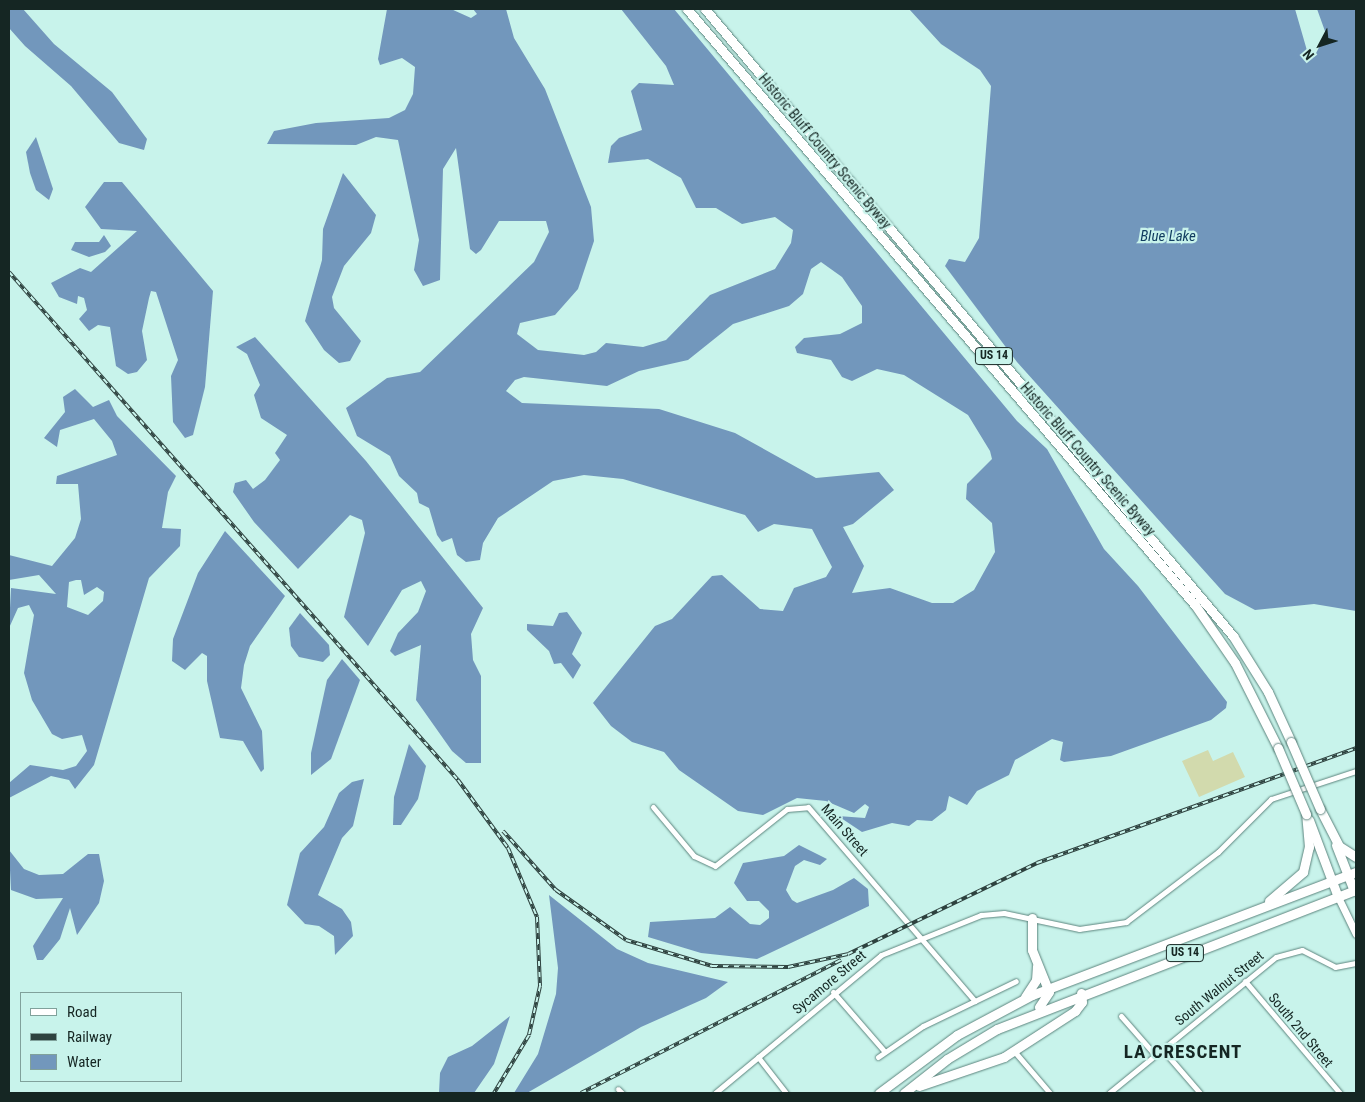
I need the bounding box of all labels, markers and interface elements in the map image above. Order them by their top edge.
north arrow [1295,20,1345,70]
text: N [1300,46,1317,63]
street label: Historic Bluff Country Scenic Byway [755,70,895,232]
water label: Blue Lake [1140,228,1196,246]
road number: US 14 [974,346,1014,366]
street label: Historic Bluff Country Scenic Byway [1017,379,1159,539]
street label: Main Street [818,801,872,859]
road number: US 14 [1165,944,1205,962]
street label: Sycamore Street [789,946,869,1018]
street label: South Walnut Street [1171,947,1267,1029]
street label: South 2nd Street [1265,989,1337,1071]
legend [20,992,182,1082]
text: Road [67,1003,97,1021]
text: Railway [67,1028,112,1046]
district label: LA CRESCENT [1122,1041,1244,1063]
text: Water [67,1053,101,1071]

